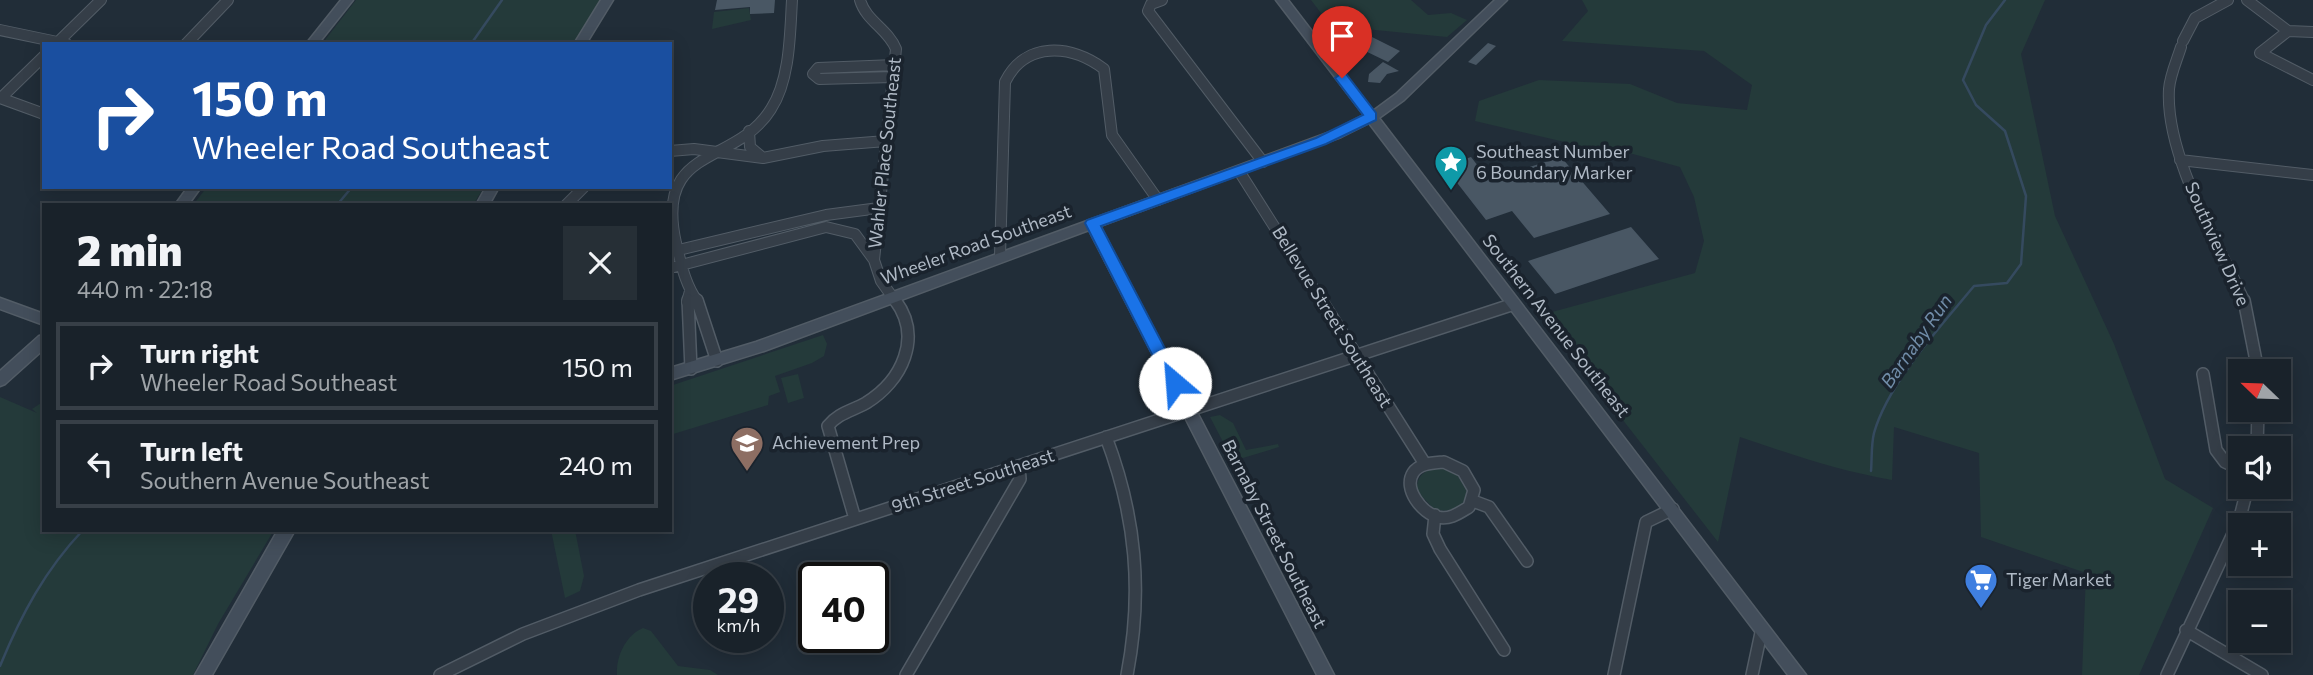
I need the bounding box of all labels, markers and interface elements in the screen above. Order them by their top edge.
pin [1312,6,1372,78]
icon: arrive [1323,17,1361,55]
street label: Wahler Place Southeast [863,56,905,250]
text: 150 m [192,66,327,126]
icon: right [77,70,168,161]
text: Wheeler Road Southeast [192,126,550,166]
place label: Southeast Number 6 Boundary Marker [1476,140,1633,183]
place icon: Southeast Number 6 Boundary Marker [1432,143,1470,192]
street label: Southview Drive [2181,178,2255,309]
street label: Wheeler Road Southeast [877,199,1074,289]
street label: Bellevue Street Southeast [1268,222,1398,411]
text: 2 min [77,223,183,275]
button: close [563,226,637,300]
street label: Southern Avenue Southeast [1478,229,1635,421]
text: 440 m · 22:18 [77,275,213,303]
water label: Barnaby Run [1875,289,1956,392]
text: Turn right [140,337,259,368]
position arrow [1138,346,1212,420]
icon: right [81,347,119,385]
text: 150 m [562,351,633,382]
north arrow [2228,359,2291,422]
map controls [2228,359,2291,653]
text: Wheeler Road Southeast [140,368,397,396]
school or university icon: Achievement Prep [728,424,766,473]
place label: Achievement Prep [772,431,920,453]
text: Turn left [140,435,243,466]
street label: Barnaby Street Southeast [1218,435,1332,632]
button: sound [2228,436,2291,499]
street label: 9th Street Southeast [889,443,1057,517]
icon: left [81,445,119,483]
text: 240 m [559,449,633,480]
text: Southern Avenue Southeast [140,466,429,494]
button: + [2228,513,2291,576]
supermarket icon: Tiger Market [1962,561,2000,610]
speed limit sign: 40 [798,562,889,653]
place label: Tiger Market [2006,568,2112,590]
text: 29 [718,577,759,620]
button: − [2228,590,2291,653]
text: km/h [717,614,760,636]

